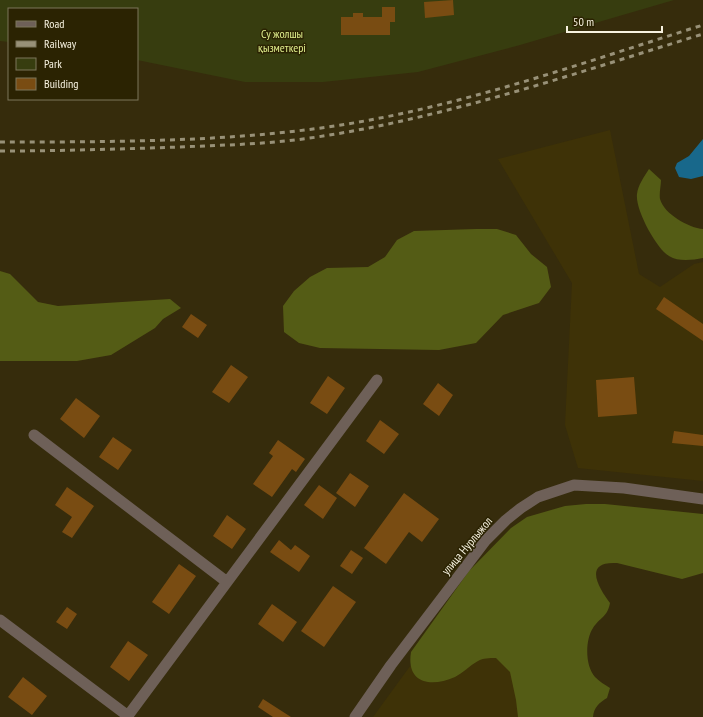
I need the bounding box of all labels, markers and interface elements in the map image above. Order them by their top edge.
legend [8,8,138,100]
scale bar [567,8,662,34]
text: 50 m [573,14,594,29]
text: Road [44,16,64,31]
park label: Су жолшы қызметкері [258,26,306,55]
text: Railway [44,36,77,51]
text: Park [44,56,62,71]
text: Building [44,76,79,91]
street label: улица Нурлыжол [438,514,495,578]

